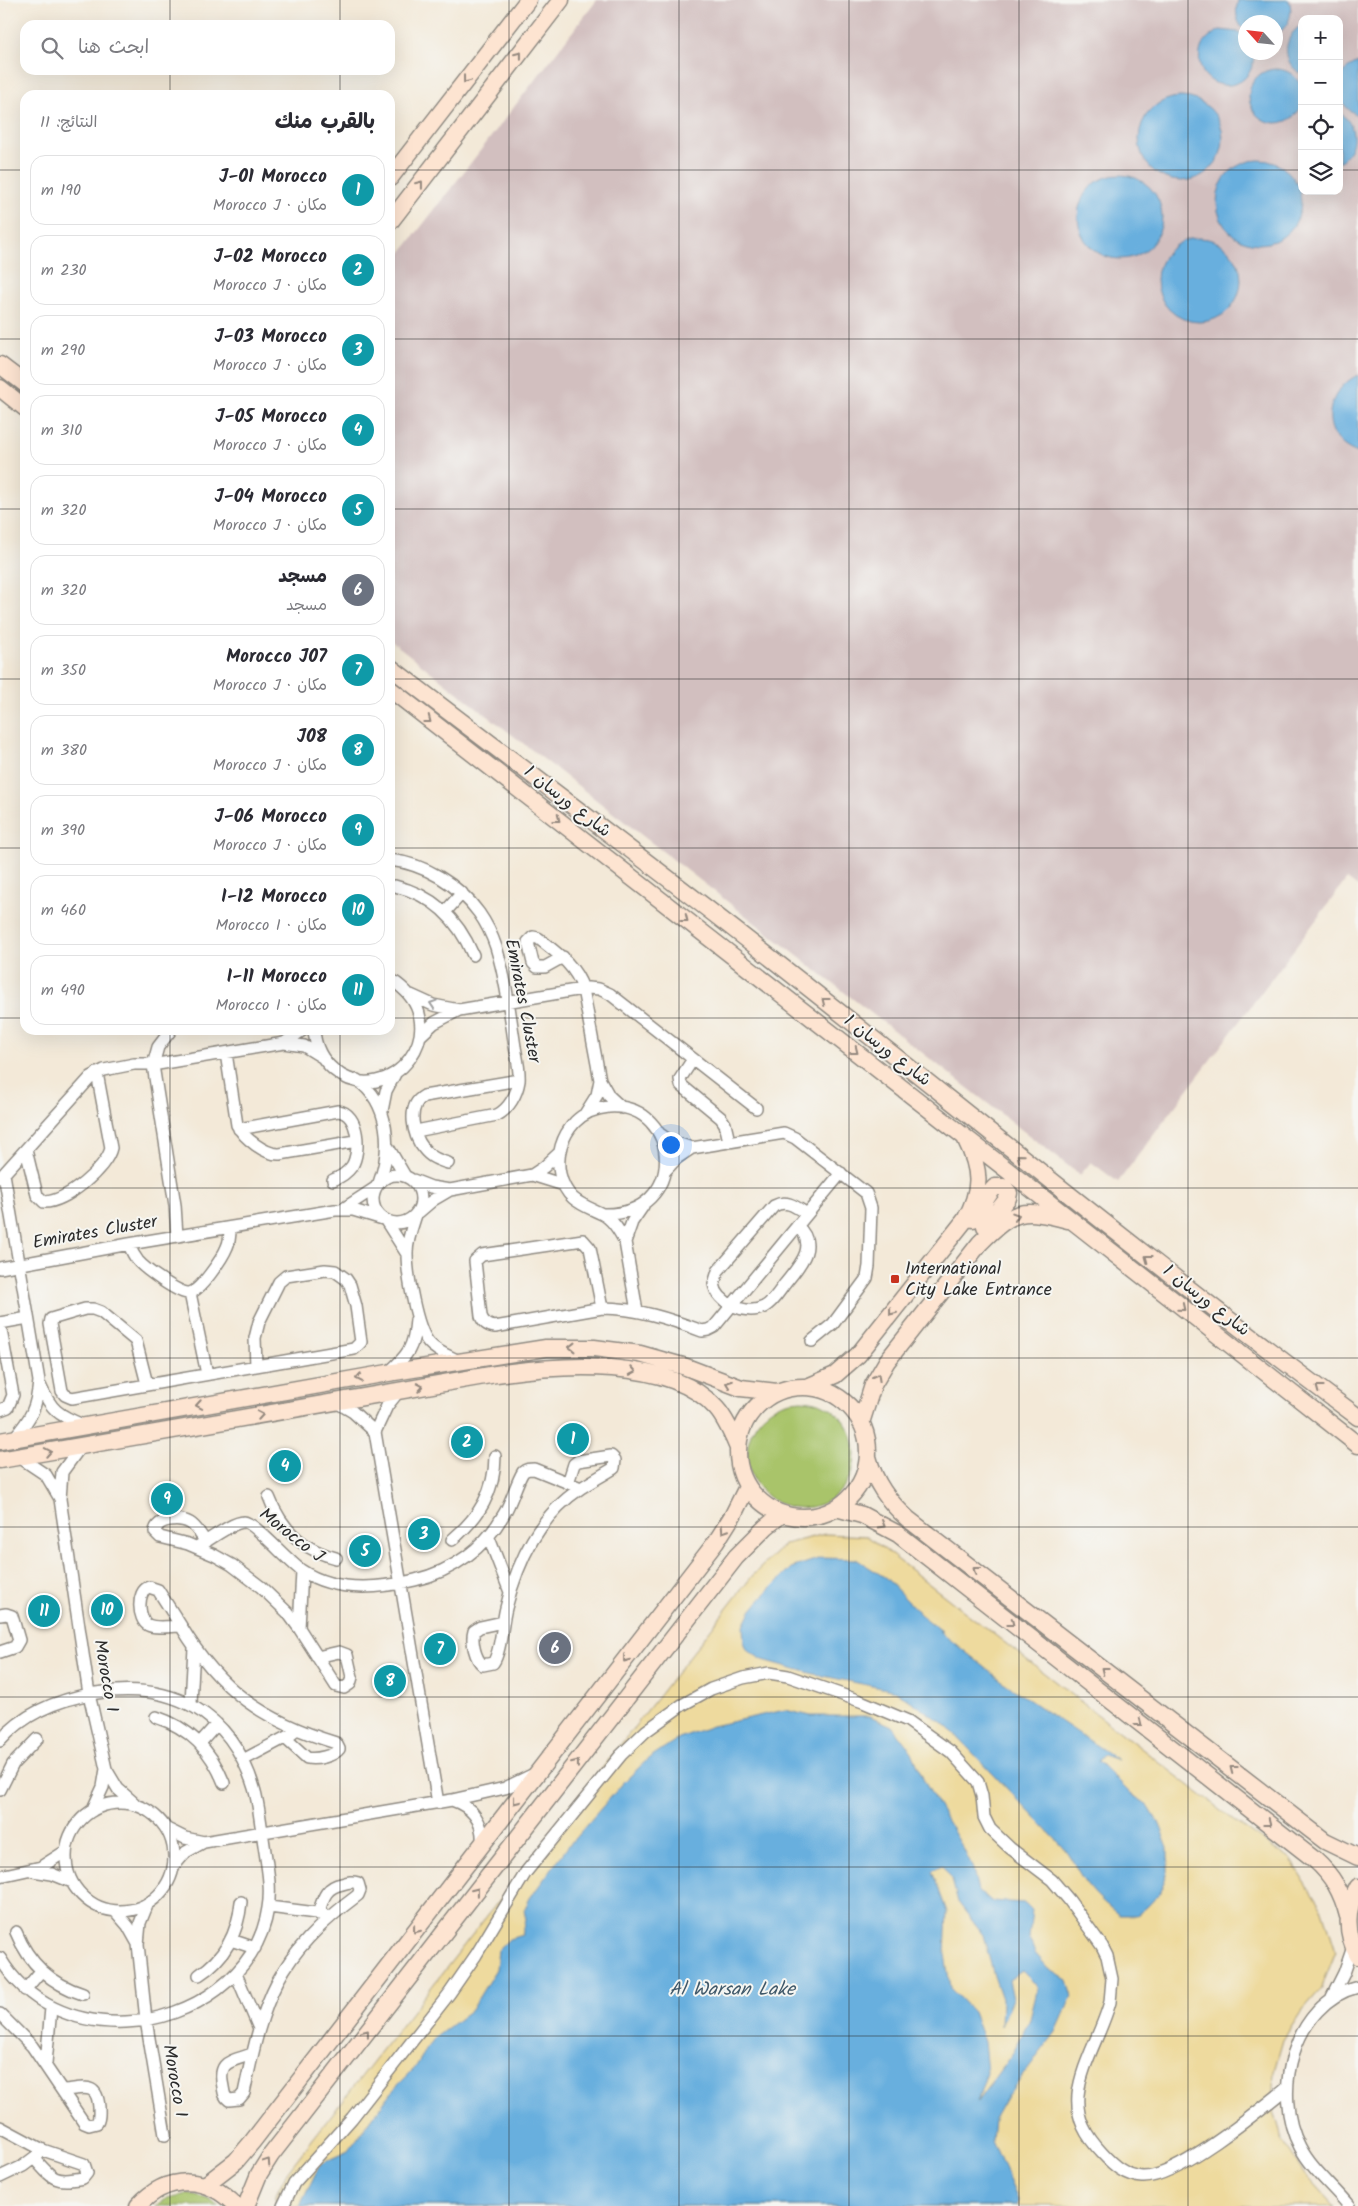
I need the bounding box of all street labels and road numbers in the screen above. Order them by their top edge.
street label: شارع ورسان 1 [517,758,617,846]
street label: Emirates Cluster [496,936,548,1067]
street label: شارع ورسان 1 [837,1007,937,1095]
street label: Emirates Cluster [30,1208,161,1258]
street label: شارع ورسان 1 [1156,1257,1256,1345]
street label: Morocco J [252,1501,330,1571]
street label: Morocco I [84,1637,126,1715]
street label: Morocco I [153,2042,195,2120]

